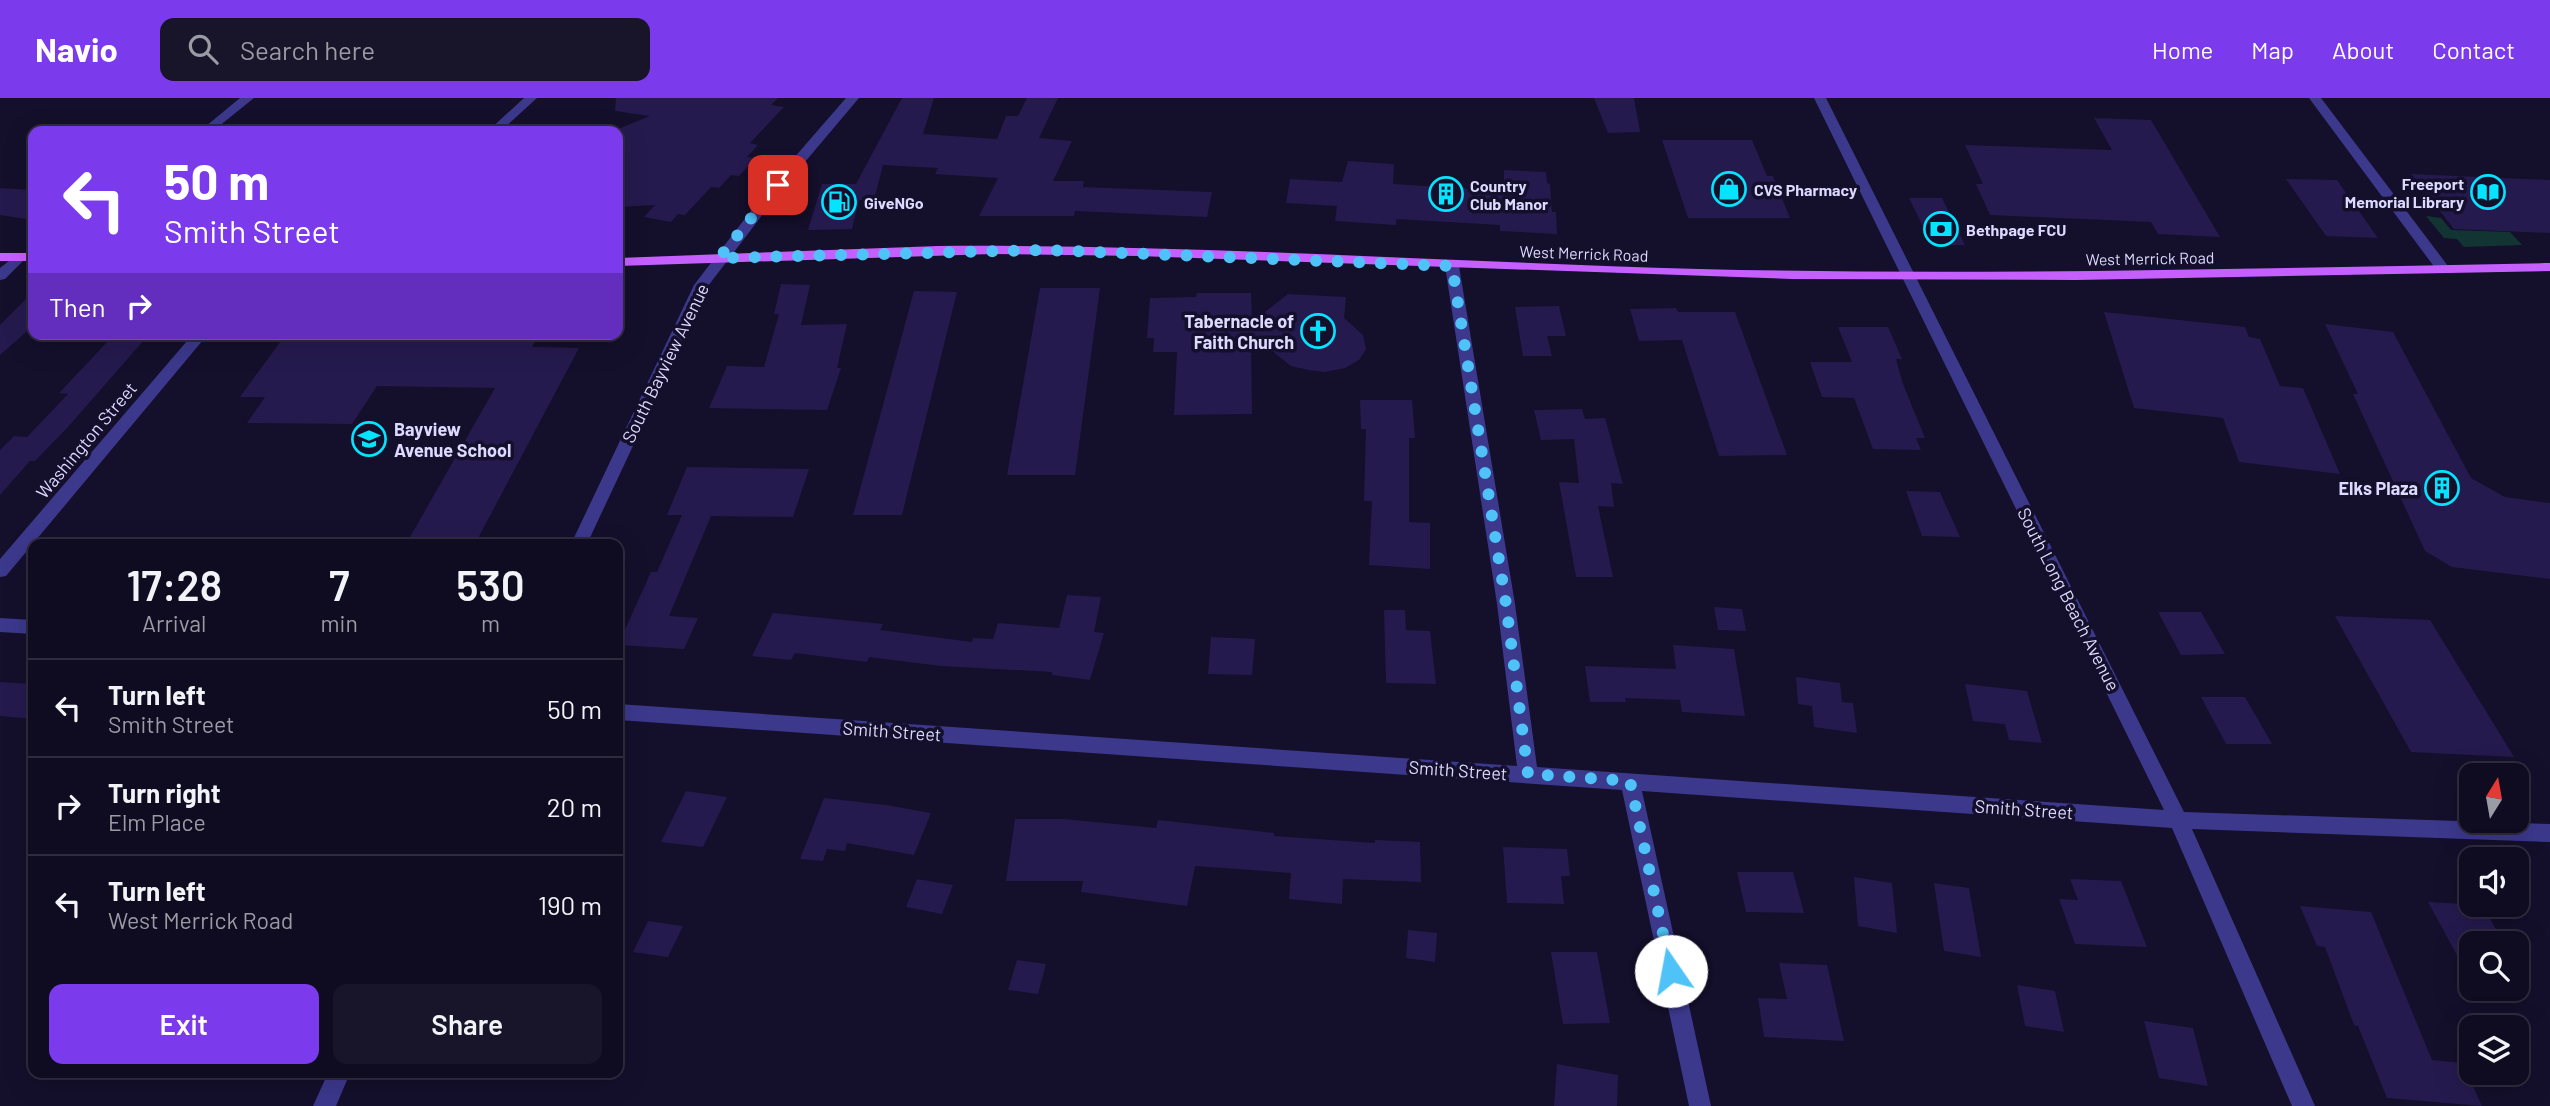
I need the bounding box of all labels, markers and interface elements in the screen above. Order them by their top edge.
search box [160,18,650,81]
text: Navio [35,29,118,69]
icon: search [184,30,222,68]
text: Search here [240,34,375,65]
text: Home [2152,35,2213,64]
text: Map [2251,35,2294,64]
text: About [2332,35,2394,64]
text: Contact [2432,35,2515,64]
text: 50 m [164,151,269,210]
icon: left [49,154,140,245]
pin [748,155,808,215]
icon: arrive [759,166,797,204]
shop icon: CVS Pharmacy [1710,170,1748,208]
library icon: Freeport Memorial Library [2469,173,2507,211]
place label: Freeport Memorial Library [2345,174,2464,211]
building icon: Country Club Manor [1427,175,1465,213]
place label: Country Club Manor [1470,176,1548,213]
place label: CVS Pharmacy [1754,180,1857,199]
fuel station icon: GiveNGo [820,183,858,221]
place label: GiveNGo [864,193,924,212]
bank icon: Bethpage FCU [1922,210,1960,248]
text: Smith Street [164,211,340,249]
place label: Bethpage FCU [1966,220,2066,239]
street label: West Merrick Road [1519,241,1649,265]
street label: West Merrick Road [2085,247,2215,269]
street label: South Bayview Avenue [617,280,713,446]
icon: right [120,287,158,325]
text: Then [49,291,106,322]
place label: Tabernacle of Faith Church [1184,310,1294,353]
church icon: Tabernacle of Faith Church [1299,312,1337,350]
street label: Washington Street [31,377,141,503]
place label: Bayview Avenue School [394,418,511,461]
school or university icon: Bayview Avenue School [350,420,388,458]
building icon: Elks Plaza [2423,469,2461,507]
place label: Elks Plaza [2339,477,2418,499]
street label: South Long Beach Avenue [2013,504,2125,694]
text: 17:28 [126,559,222,609]
text: 7 [329,559,349,609]
text: 530 [456,559,525,609]
text: Arrival [142,609,206,637]
text: min [321,609,358,637]
text: m [481,609,500,637]
text: Turn left [108,679,206,710]
icon: left [49,689,87,727]
text: 50 m [547,693,602,724]
text: Smith Street [108,710,234,738]
street label: Smith Street [842,717,942,745]
street label: Smith Street [1408,756,1508,784]
north arrow [2459,763,2529,833]
map controls [2459,763,2529,1085]
text: Turn right [108,777,221,808]
icon: right [49,787,87,825]
text: 20 m [547,791,602,822]
street label: Smith Street [1974,795,2074,823]
text: Elm Place [108,808,206,836]
button: sound [2459,847,2529,917]
text: Turn left [108,875,206,906]
icon: left [49,885,87,923]
text: 190 m [538,889,602,920]
text: West Merrick Road [108,906,293,934]
button: search [2459,931,2529,1001]
position arrow [1634,934,1708,1008]
button: Exit [49,984,319,1064]
button: Share [333,984,602,1064]
button: layers [2459,1015,2529,1085]

